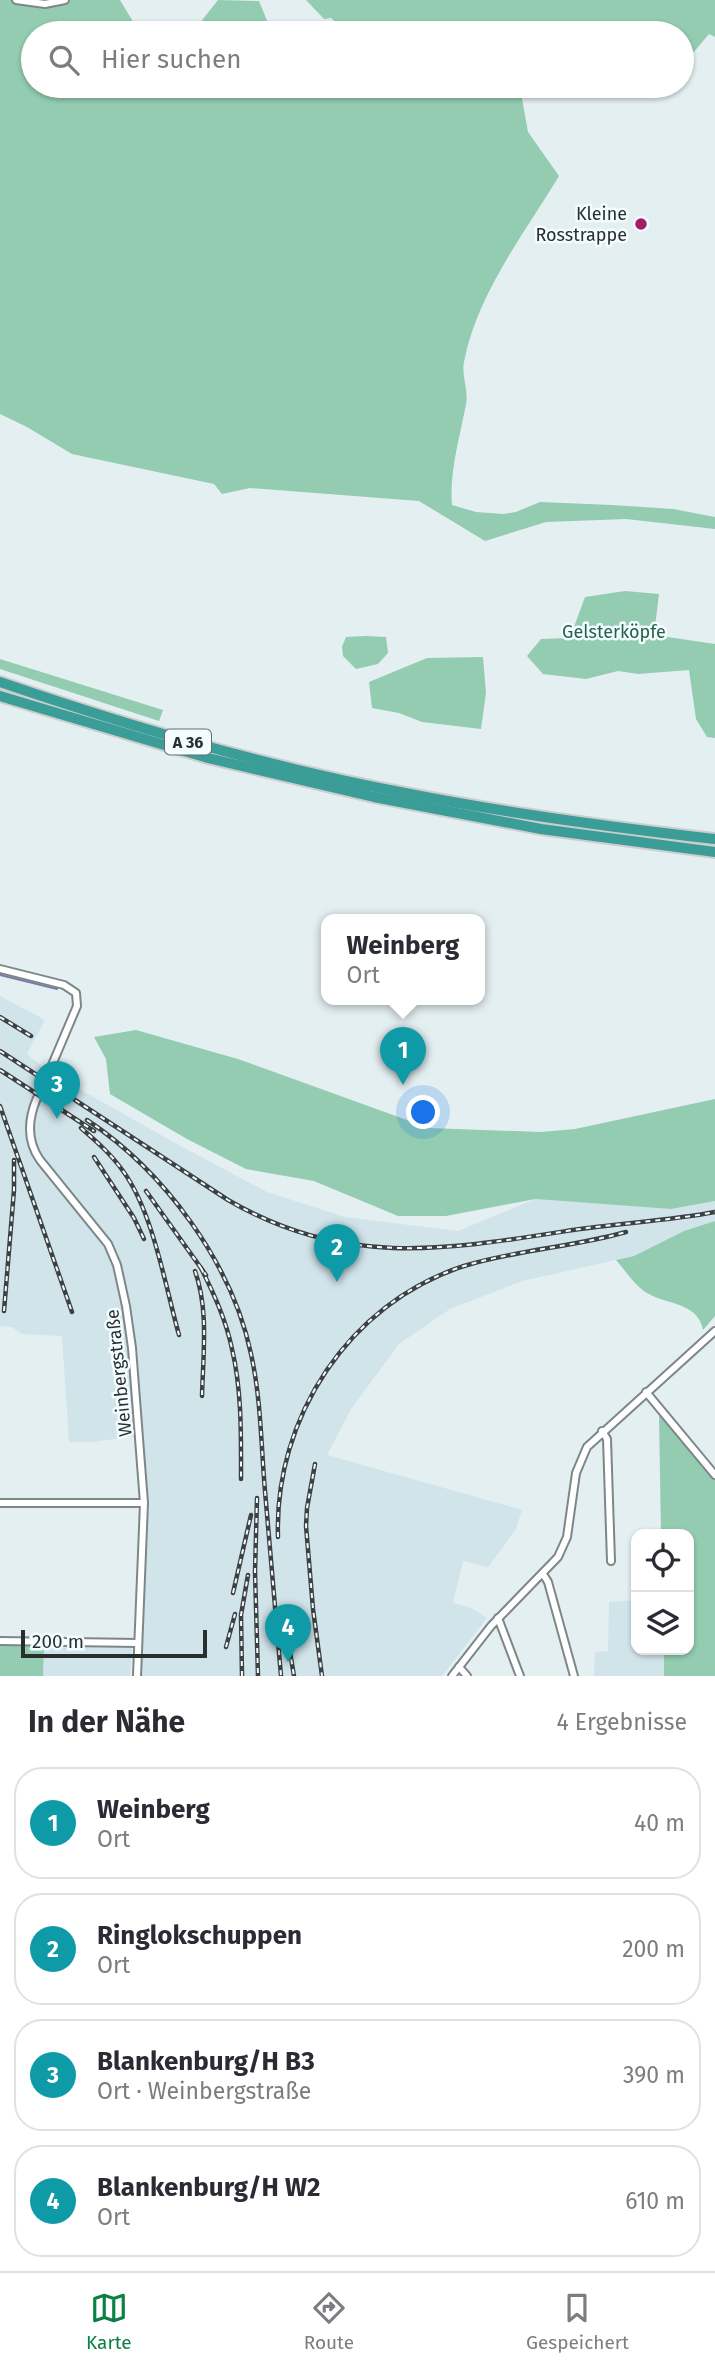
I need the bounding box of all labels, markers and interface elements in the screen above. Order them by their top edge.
search box [21,21,694,98]
icon: search [45,41,83,79]
text: Hier suchen [101,44,241,75]
place label: Kleine Rosstrappe [535,203,627,246]
marker: Kleine Rosstrappe [633,216,649,232]
park label: Gelsterköpfe [562,621,666,643]
road number: A 36 [165,730,211,754]
popup [321,914,485,1005]
text: Weinberg [347,930,459,961]
text: Ort [347,961,380,989]
pin: 1 [380,1027,426,1085]
pin: 3 [34,1061,80,1119]
your location [406,1095,440,1129]
pin: 2 [314,1224,360,1282]
street label: Weinbergstraße [101,1308,137,1438]
map controls [631,1529,694,1655]
button: locate [631,1529,694,1592]
button: layers [631,1592,694,1655]
pin: 4 [265,1604,311,1662]
scale bar [21,1627,206,1659]
text: 200 m [32,1630,84,1653]
text: In der Nähe [28,1704,185,1740]
text: 4 Ergebnisse [557,1708,687,1736]
text: Weinberg [97,1794,210,1825]
text: 1 [48,1809,58,1837]
text: 40 m [634,1809,685,1837]
text: Ort [97,1825,130,1853]
text: Ringlokschuppen [97,1920,302,1951]
text: 2 [47,1935,59,1963]
text: 200 m [622,1935,685,1963]
text: Ort [97,1951,130,1979]
text: Blankenburg/H B3 [97,2046,315,2077]
text: 3 [47,2061,59,2089]
text: 390 m [623,2061,685,2089]
text: Ort · Weinbergstraße [97,2077,311,2105]
text: Blankenburg/H W2 [97,2172,321,2203]
text: 4 [47,2187,60,2215]
text: 610 m [625,2187,685,2215]
text: Ort [97,2203,130,2231]
tab: Karte [86,2289,132,2354]
tab: Route [304,2289,354,2354]
tab: Gespeichert [526,2289,629,2354]

